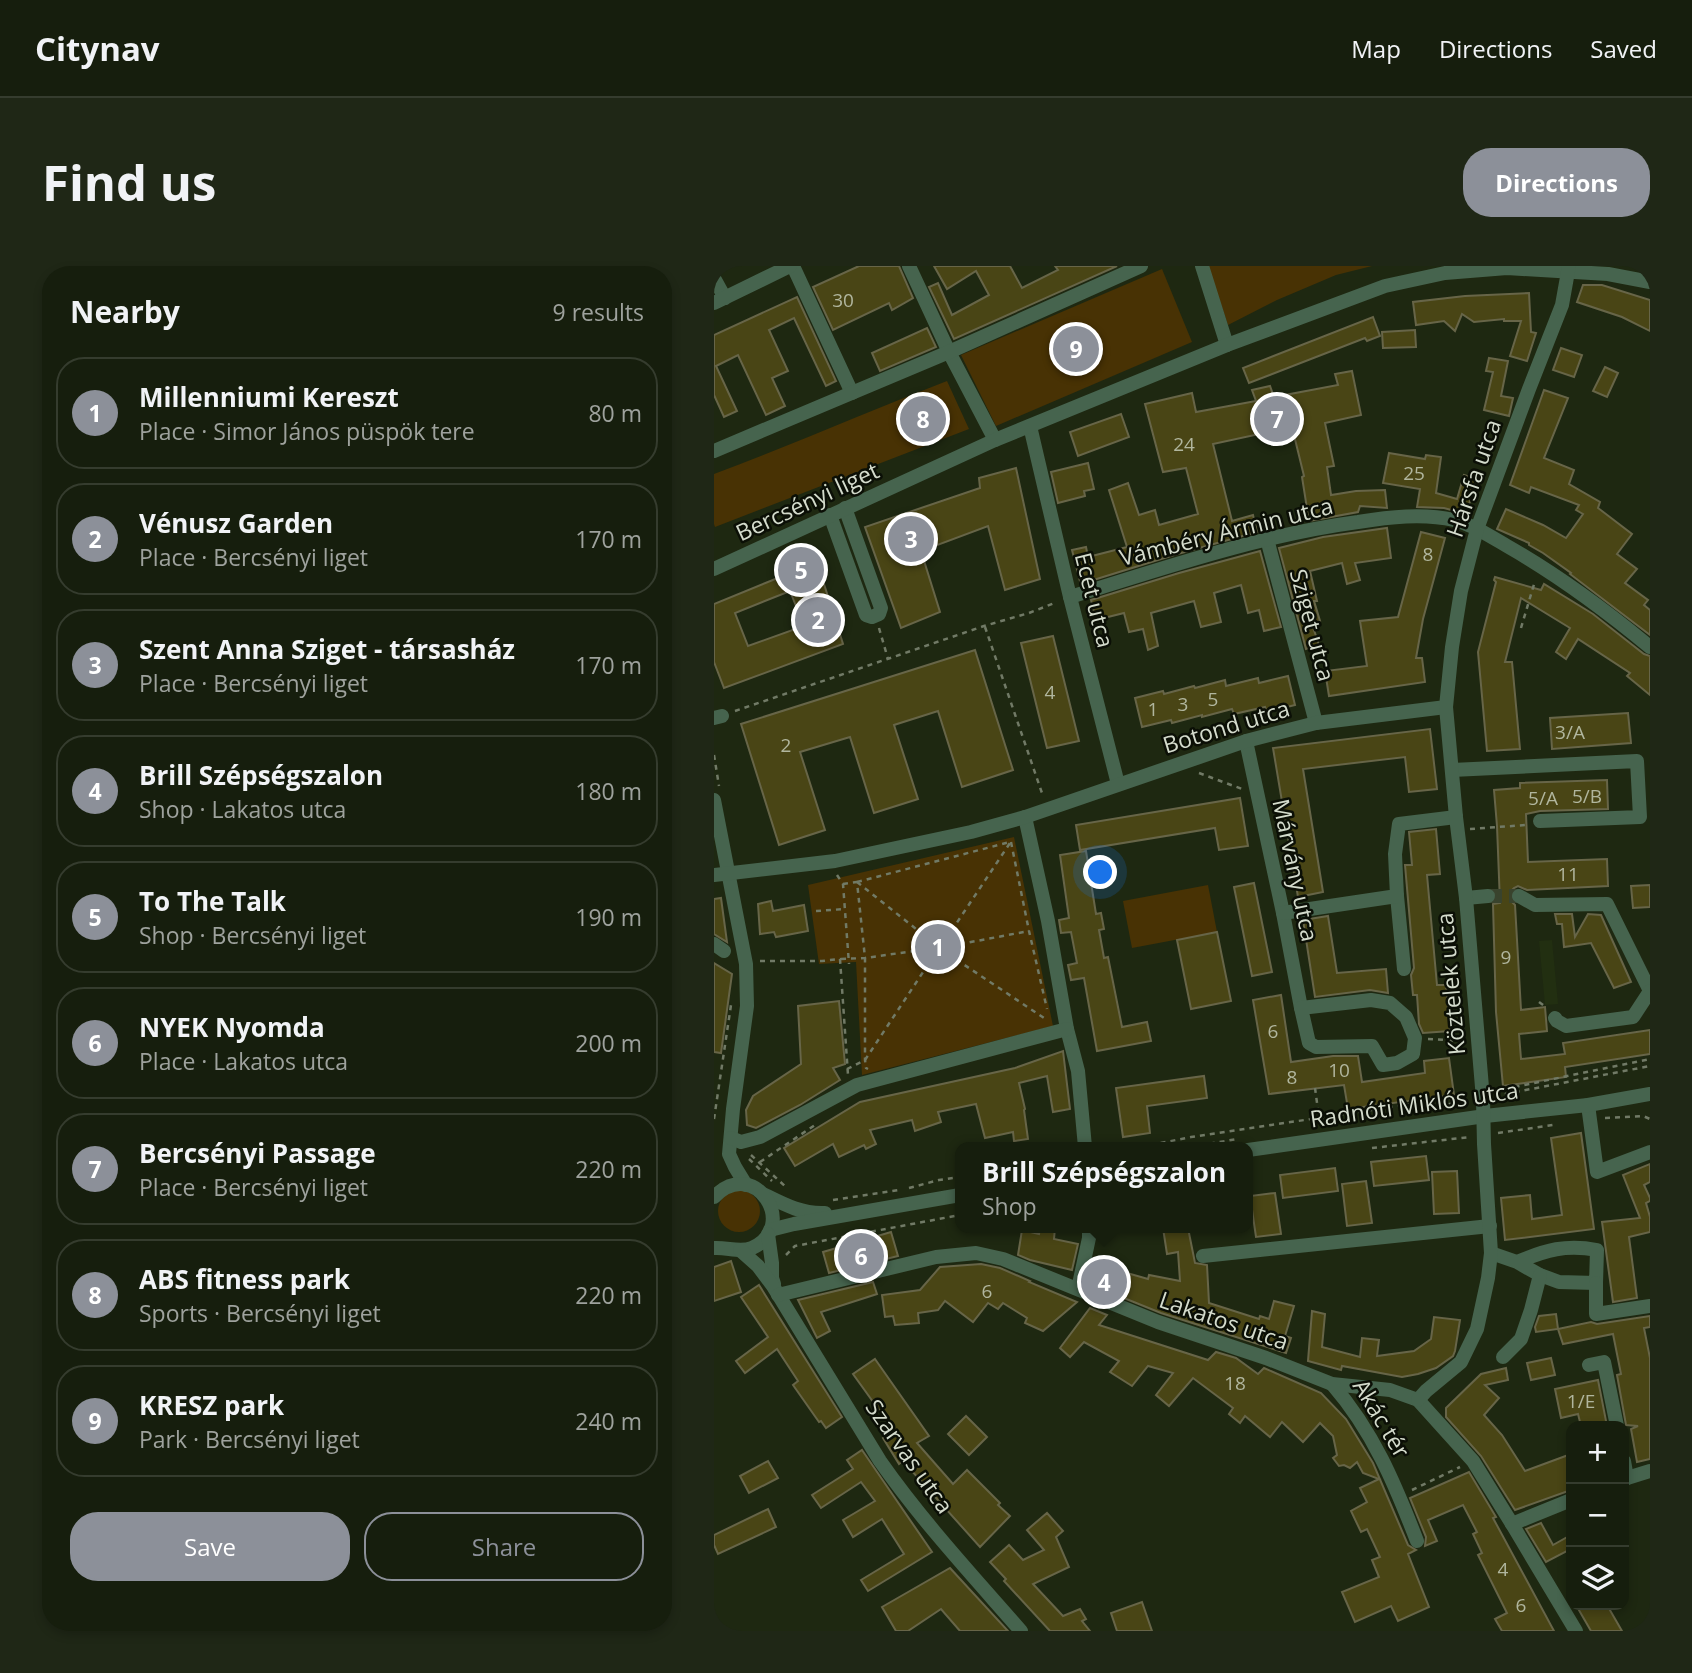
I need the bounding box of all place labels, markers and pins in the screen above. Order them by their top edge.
pin: 9 [1053,323,1099,375]
pin: 8 [900,393,946,445]
pin: 7 [1254,393,1300,445]
pin: 3 [888,513,934,565]
pin: 5 [778,544,824,596]
pin: 2 [795,594,841,646]
pin: 1 [915,921,961,973]
pin: 6 [838,1230,884,1282]
pin: 4 [1081,1256,1127,1308]

